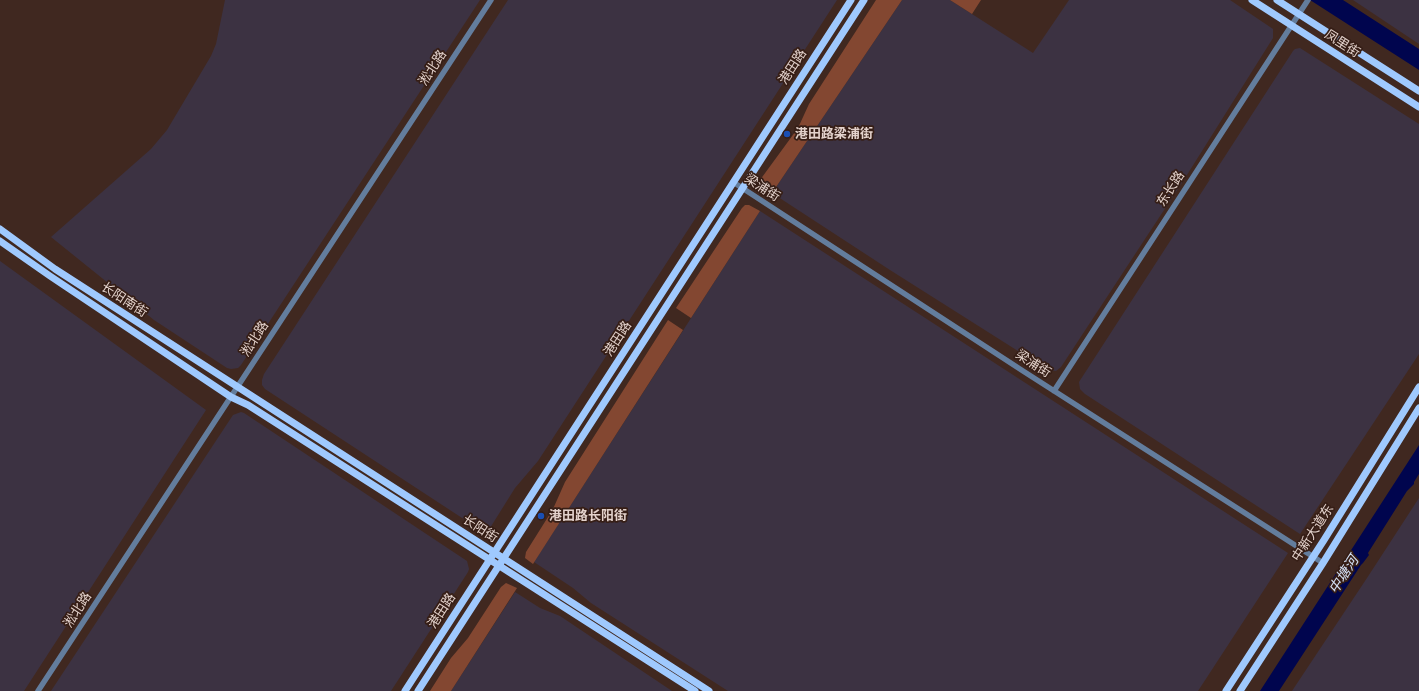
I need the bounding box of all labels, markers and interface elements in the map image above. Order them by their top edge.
street label: 凤里街 [1321,27,1363,61]
street label: 港田路 [776,46,810,88]
street label: 淞北路 [416,47,450,89]
place label: 港田路梁浦街 [795,126,873,142]
marker: 港田路梁浦街 [782,129,792,139]
street label: 东长路 [1154,168,1188,210]
street label: 梁浦街 [741,171,783,205]
street label: 长阳南街 [98,279,150,321]
street label: 淞北路 [238,318,272,360]
street label: 港田路 [601,318,635,360]
street label: 梁浦街 [1012,347,1054,381]
street label: 中新大道东 [1289,501,1337,565]
place label: 港田路长阳街 [549,508,627,524]
marker: 港田路长阳街 [536,511,546,521]
street label: 长阳街 [459,512,501,546]
water label: 中塘河 [1326,553,1362,597]
street label: 淞北路 [61,589,95,631]
street label: 港田路 [425,590,459,632]

